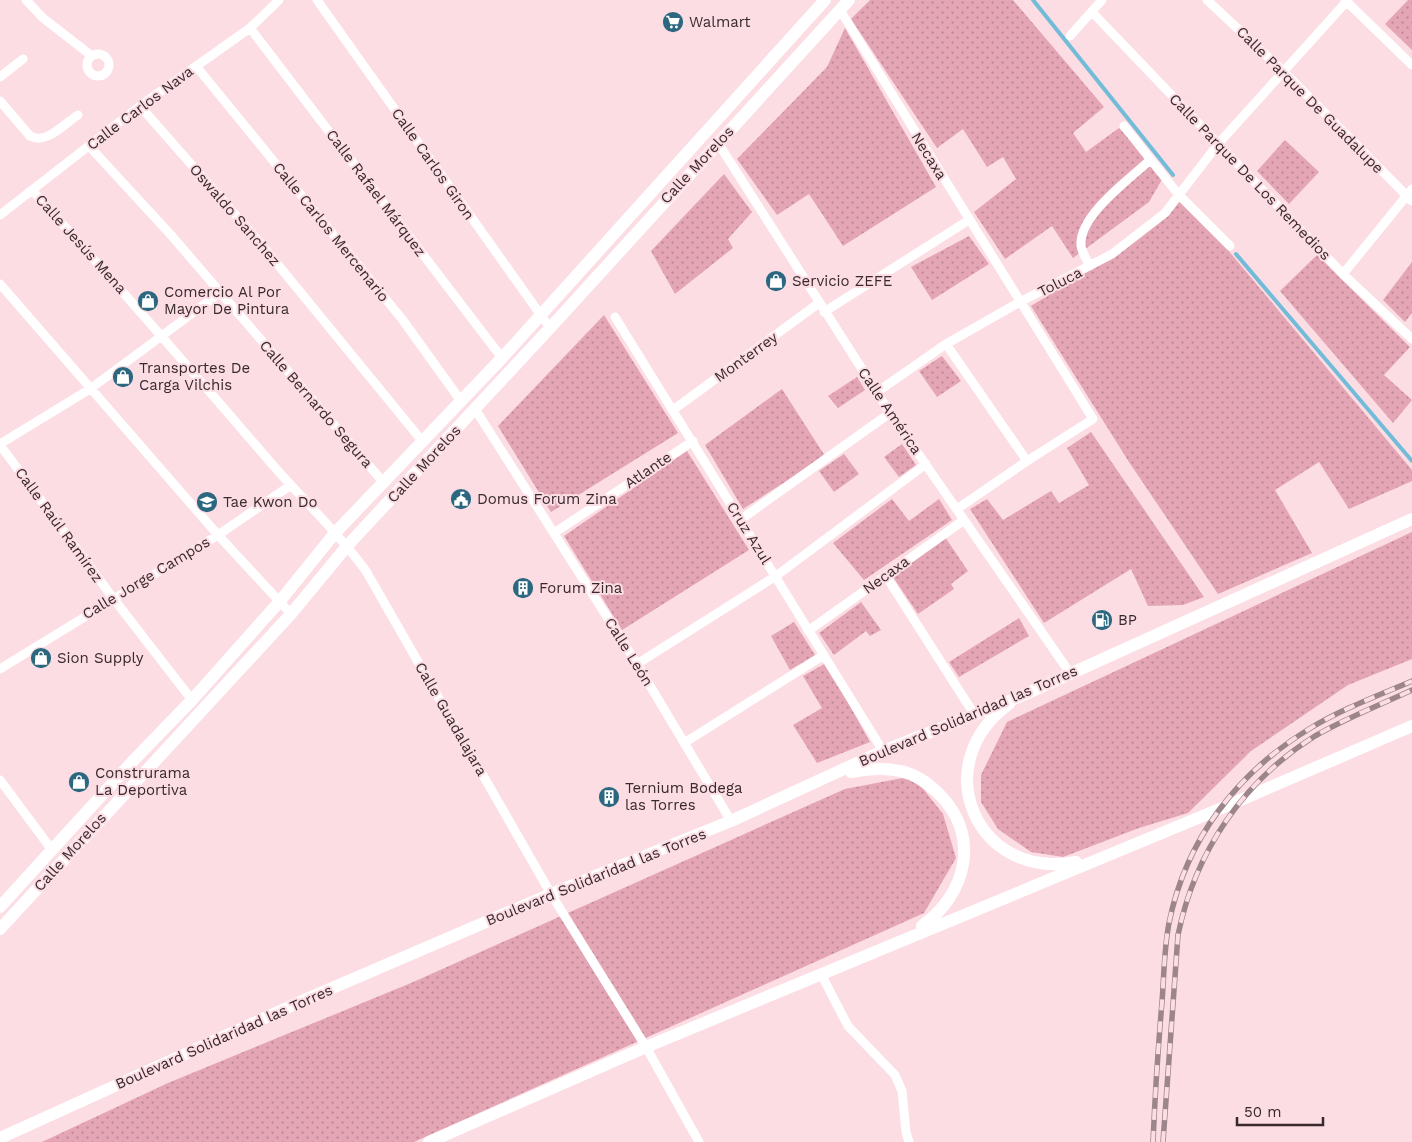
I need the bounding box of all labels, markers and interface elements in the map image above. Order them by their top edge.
supermarket icon: Walmart [661,10,685,34]
place label: Walmart [689,13,751,31]
street label: Calle Parque De Guadalupe [1233,23,1387,177]
street label: Calle Carlos Nava [83,62,197,154]
street label: Calle Parque De Los Remedios [1165,90,1335,264]
street label: Calle Carlos Giron [388,105,478,223]
street label: Calle Morelos [657,122,738,208]
street label: Calle Rafael Márquez [322,126,430,260]
street label: Necaxa [907,129,951,184]
street label: Calle Carlos Mercenario [269,159,393,305]
street label: Oswaldo Sanchez [186,160,284,270]
street label: Calle Jesús Mena [32,191,131,298]
street label: Toluca [1035,263,1086,301]
shop icon: Servicio ZEFE [764,269,788,293]
place label: Servicio ZEFE [792,272,892,290]
place label: Comercio Al Por Mayor De Pintura [164,283,290,318]
shop icon: Comercio Al Por Mayor De Pintura [136,289,160,313]
street label: Monterrey [711,328,781,386]
street label: Calle Bernardo Segura [256,336,377,472]
place label: Transportes De Carga Vilchis [139,359,250,394]
street label: Calle América [854,364,926,458]
shop icon: Transportes De Carga Vilchis [111,365,135,389]
street label: Calle Morelos [384,421,465,507]
street label: Atlante [621,448,675,492]
street label: Calle Raúl Ramírez [11,464,107,586]
public building icon: Domus Forum Zina [449,487,473,511]
school or university icon: Tae Kwon Do [195,490,219,514]
place label: Domus Forum Zina [477,490,617,508]
place label: Tae Kwon Do [223,493,318,511]
street label: Cruz Azul [723,499,775,568]
street label: Calle Jorge Campos [79,533,213,623]
street label: Necaxa [859,552,913,598]
building icon: Forum Zina [511,576,535,600]
place label: Forum Zina [539,579,623,597]
fuel station icon: BP [1090,608,1114,632]
place label: BP [1118,611,1137,629]
street label: Calle León [601,614,657,690]
shop icon: Sion Supply [29,646,53,670]
place label: Sion Supply [57,649,144,667]
street label: Calle Guadalajara [411,659,491,779]
street label: Boulevard Solidaridad las Torres [856,662,1080,770]
place label: Construrama La Deportiva [95,764,191,799]
shop icon: Construrama La Deportiva [67,770,91,794]
place label: Ternium Bodega las Torres [625,779,743,814]
building icon: Ternium Bodega las Torres [597,785,621,809]
street label: Calle Morelos [30,809,110,895]
street label: Boulevard Solidaridad las Torres [483,824,709,930]
street label: Boulevard Solidaridad las Torres [113,981,335,1093]
scale bar [1237,1094,1323,1126]
text: 50 m [1244,1103,1281,1121]

